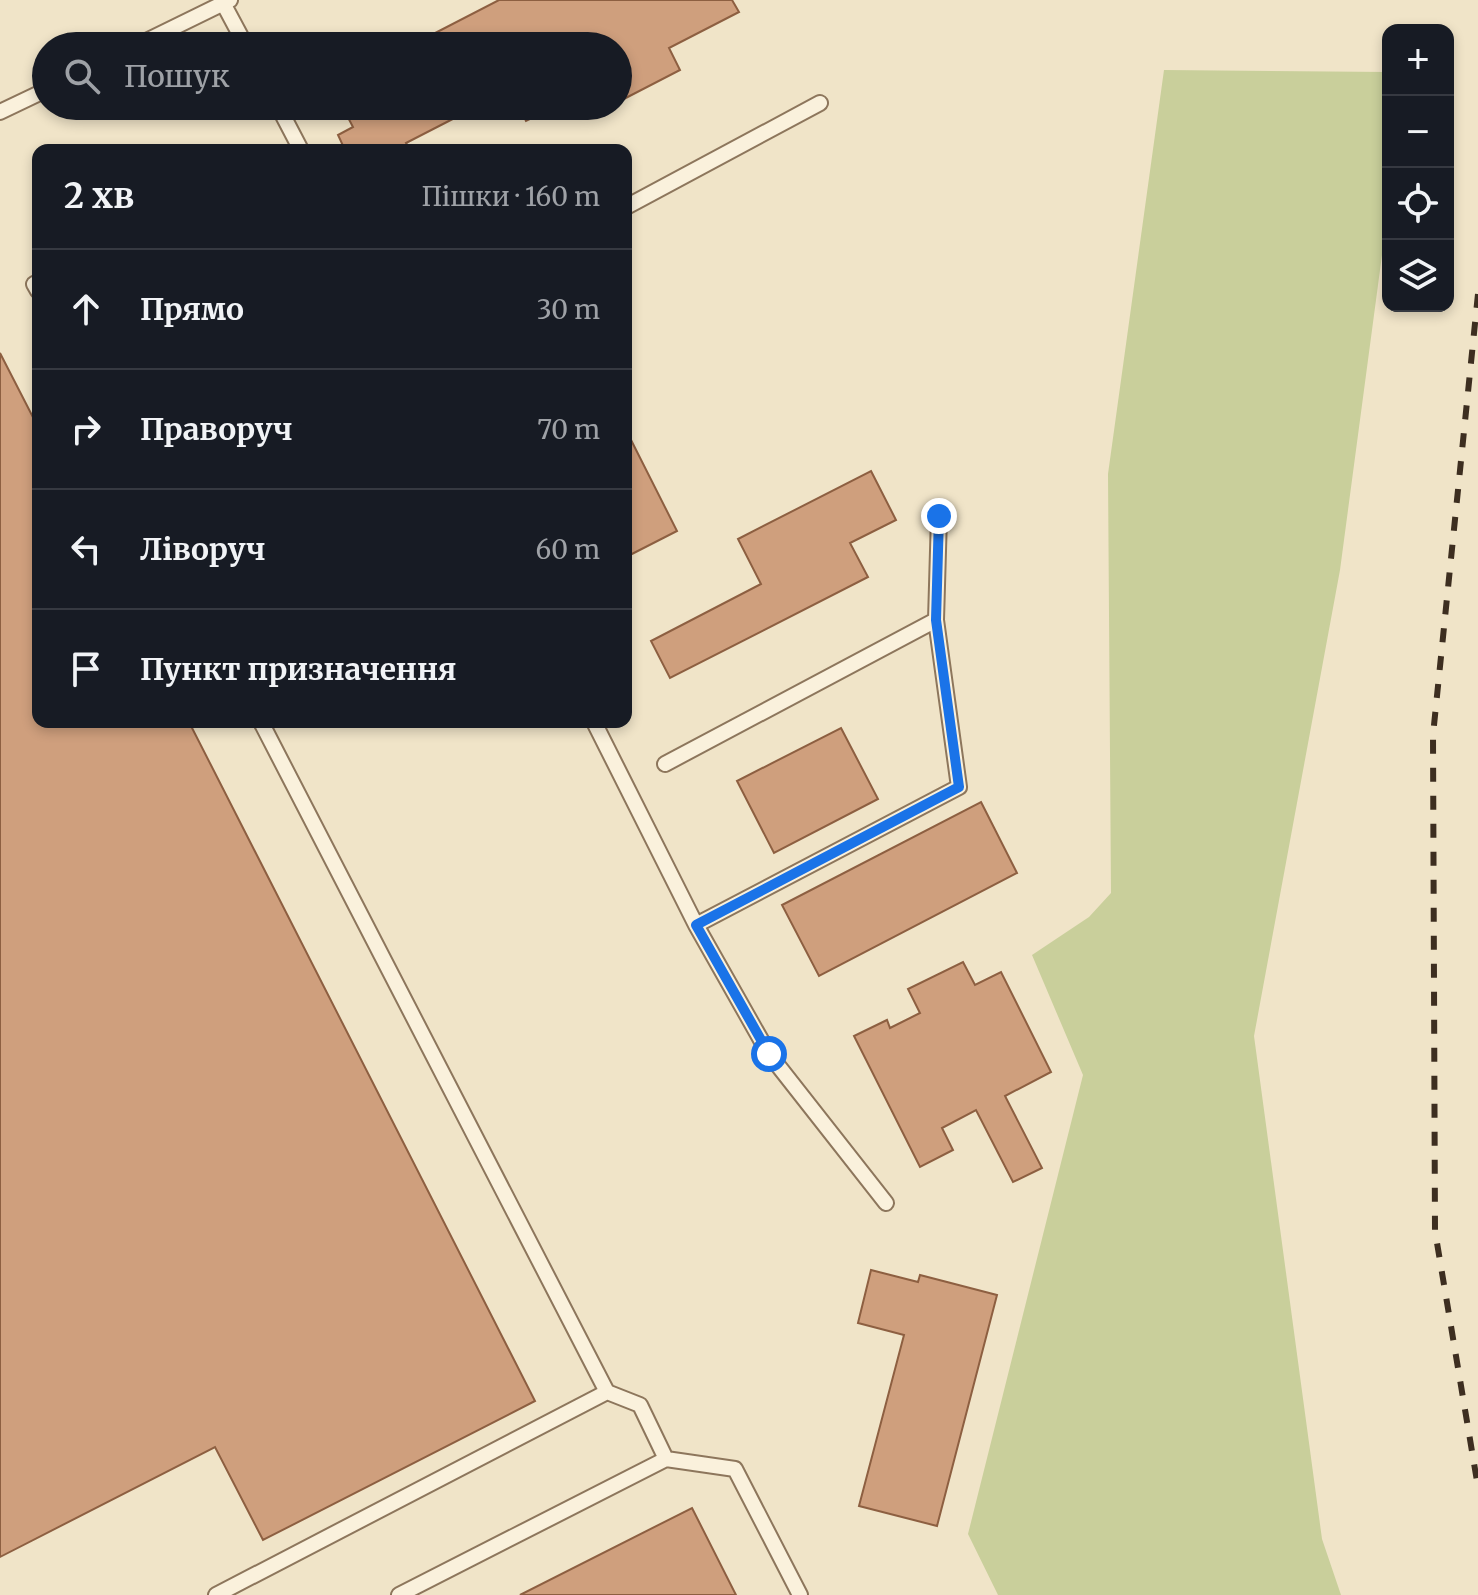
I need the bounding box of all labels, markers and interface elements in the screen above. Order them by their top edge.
map controls [1382,24,1454,312]
button: + [1382,24,1454,96]
search box [32,32,632,120]
icon: search [60,54,104,98]
text: Пошук [124,57,230,95]
button: − [1382,96,1454,168]
button: locate [1382,168,1454,240]
text: 2 хв [64,175,134,217]
text: Пішки · 160 m [421,180,600,213]
button: layers [1382,240,1454,312]
icon: ahead [64,287,108,331]
text: Прямо [140,290,244,328]
text: 30 m [537,293,600,326]
icon: right [64,407,108,451]
text: Праворуч [140,410,293,448]
text: 70 m [537,413,600,446]
route end [921,498,957,534]
icon: left [64,527,108,571]
text: Ліворуч [140,530,266,568]
text: 60 m [536,533,600,566]
icon: arrive [64,647,108,691]
text: Пункт призначення [140,650,457,688]
route start [751,1036,787,1072]

